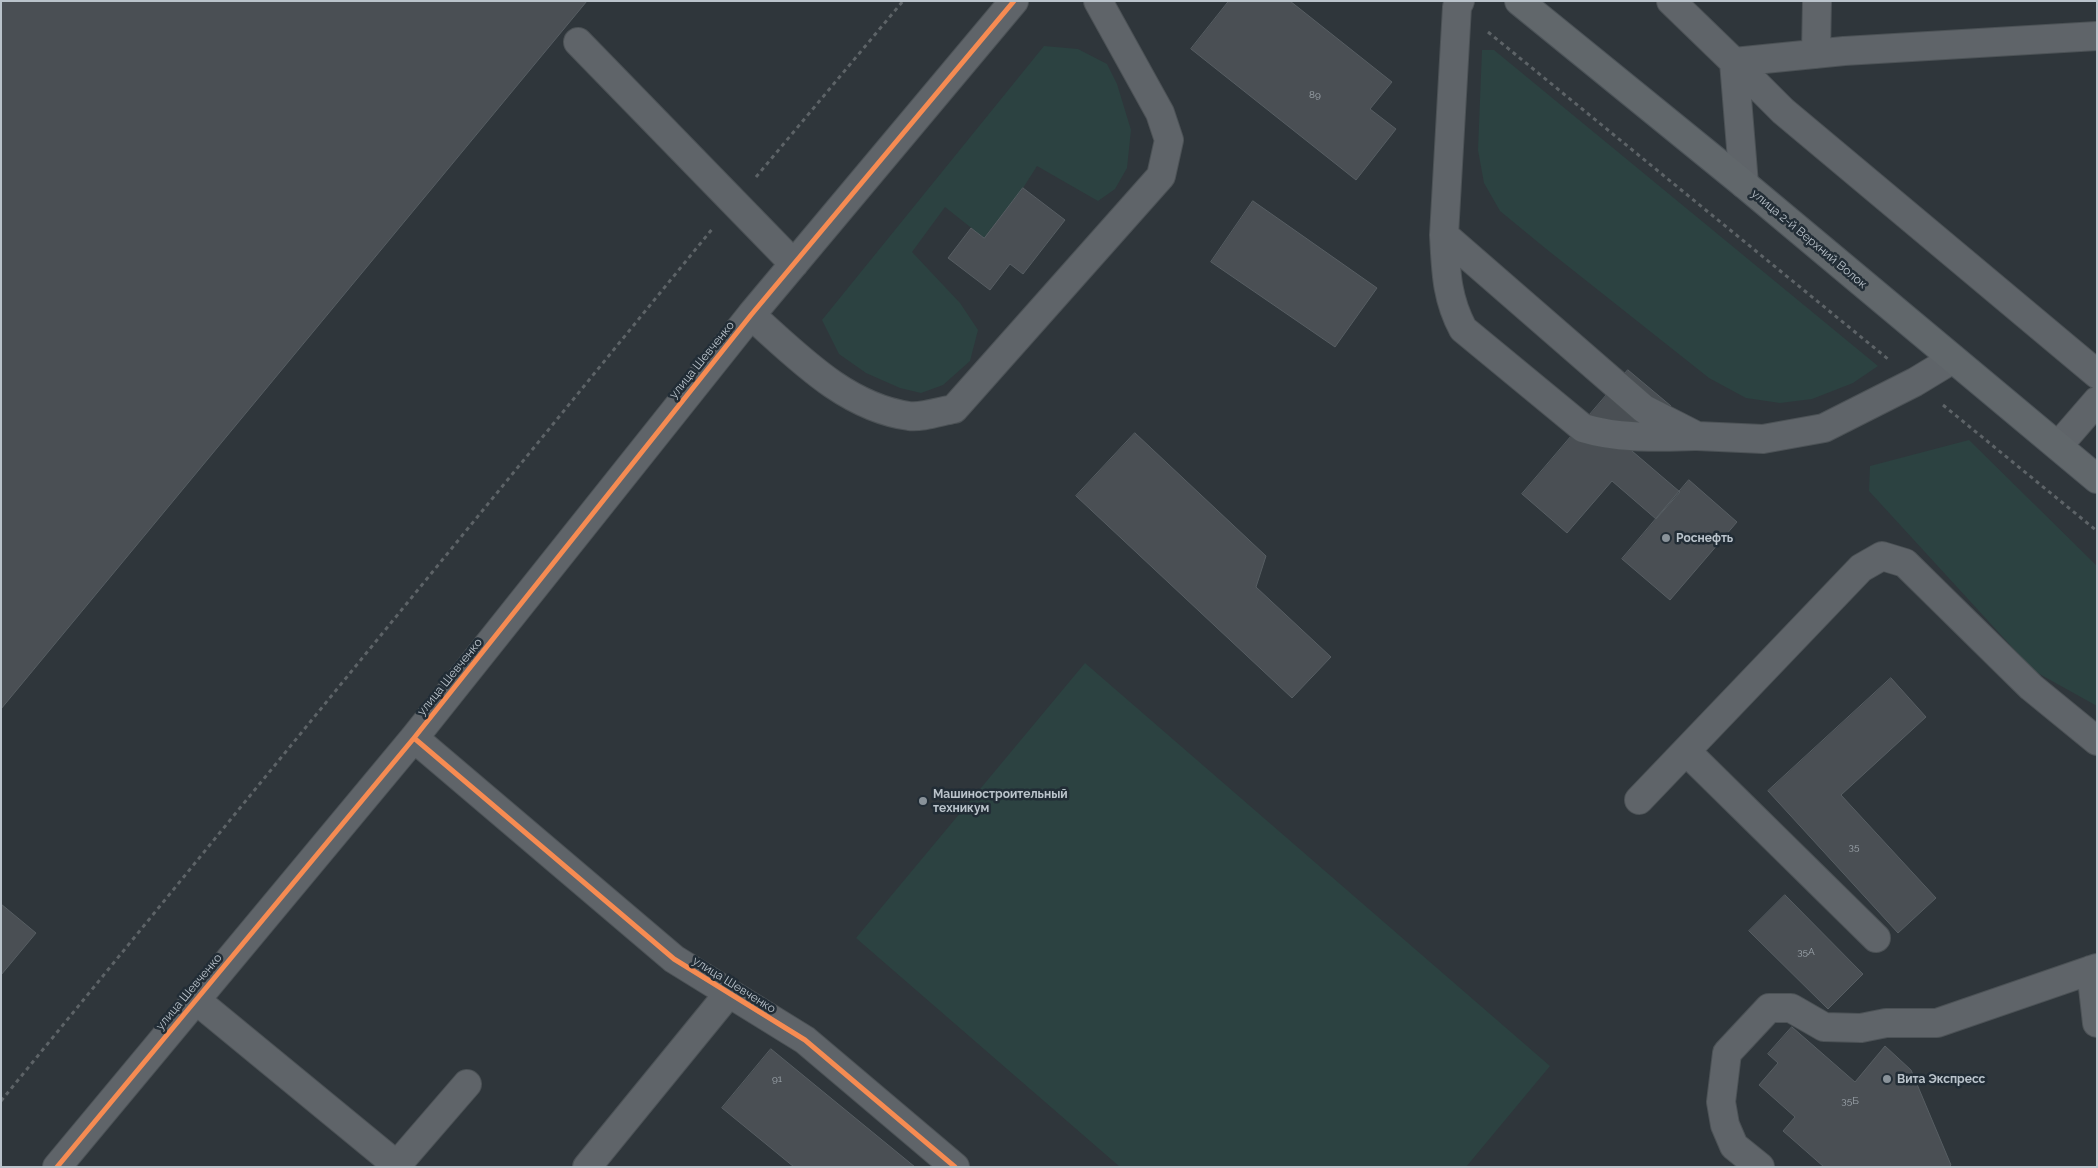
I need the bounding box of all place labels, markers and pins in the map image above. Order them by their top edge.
place label: Роснефть [1676,531,1733,545]
marker: Роснефть [1660,532,1672,544]
place label: Машиностроительный техникум [933,787,1068,815]
marker: Машиностроительный техникум [917,795,929,807]
place label: Вита Экспресс [1897,1072,1985,1086]
marker: Вита Экспресс [1881,1073,1893,1085]

